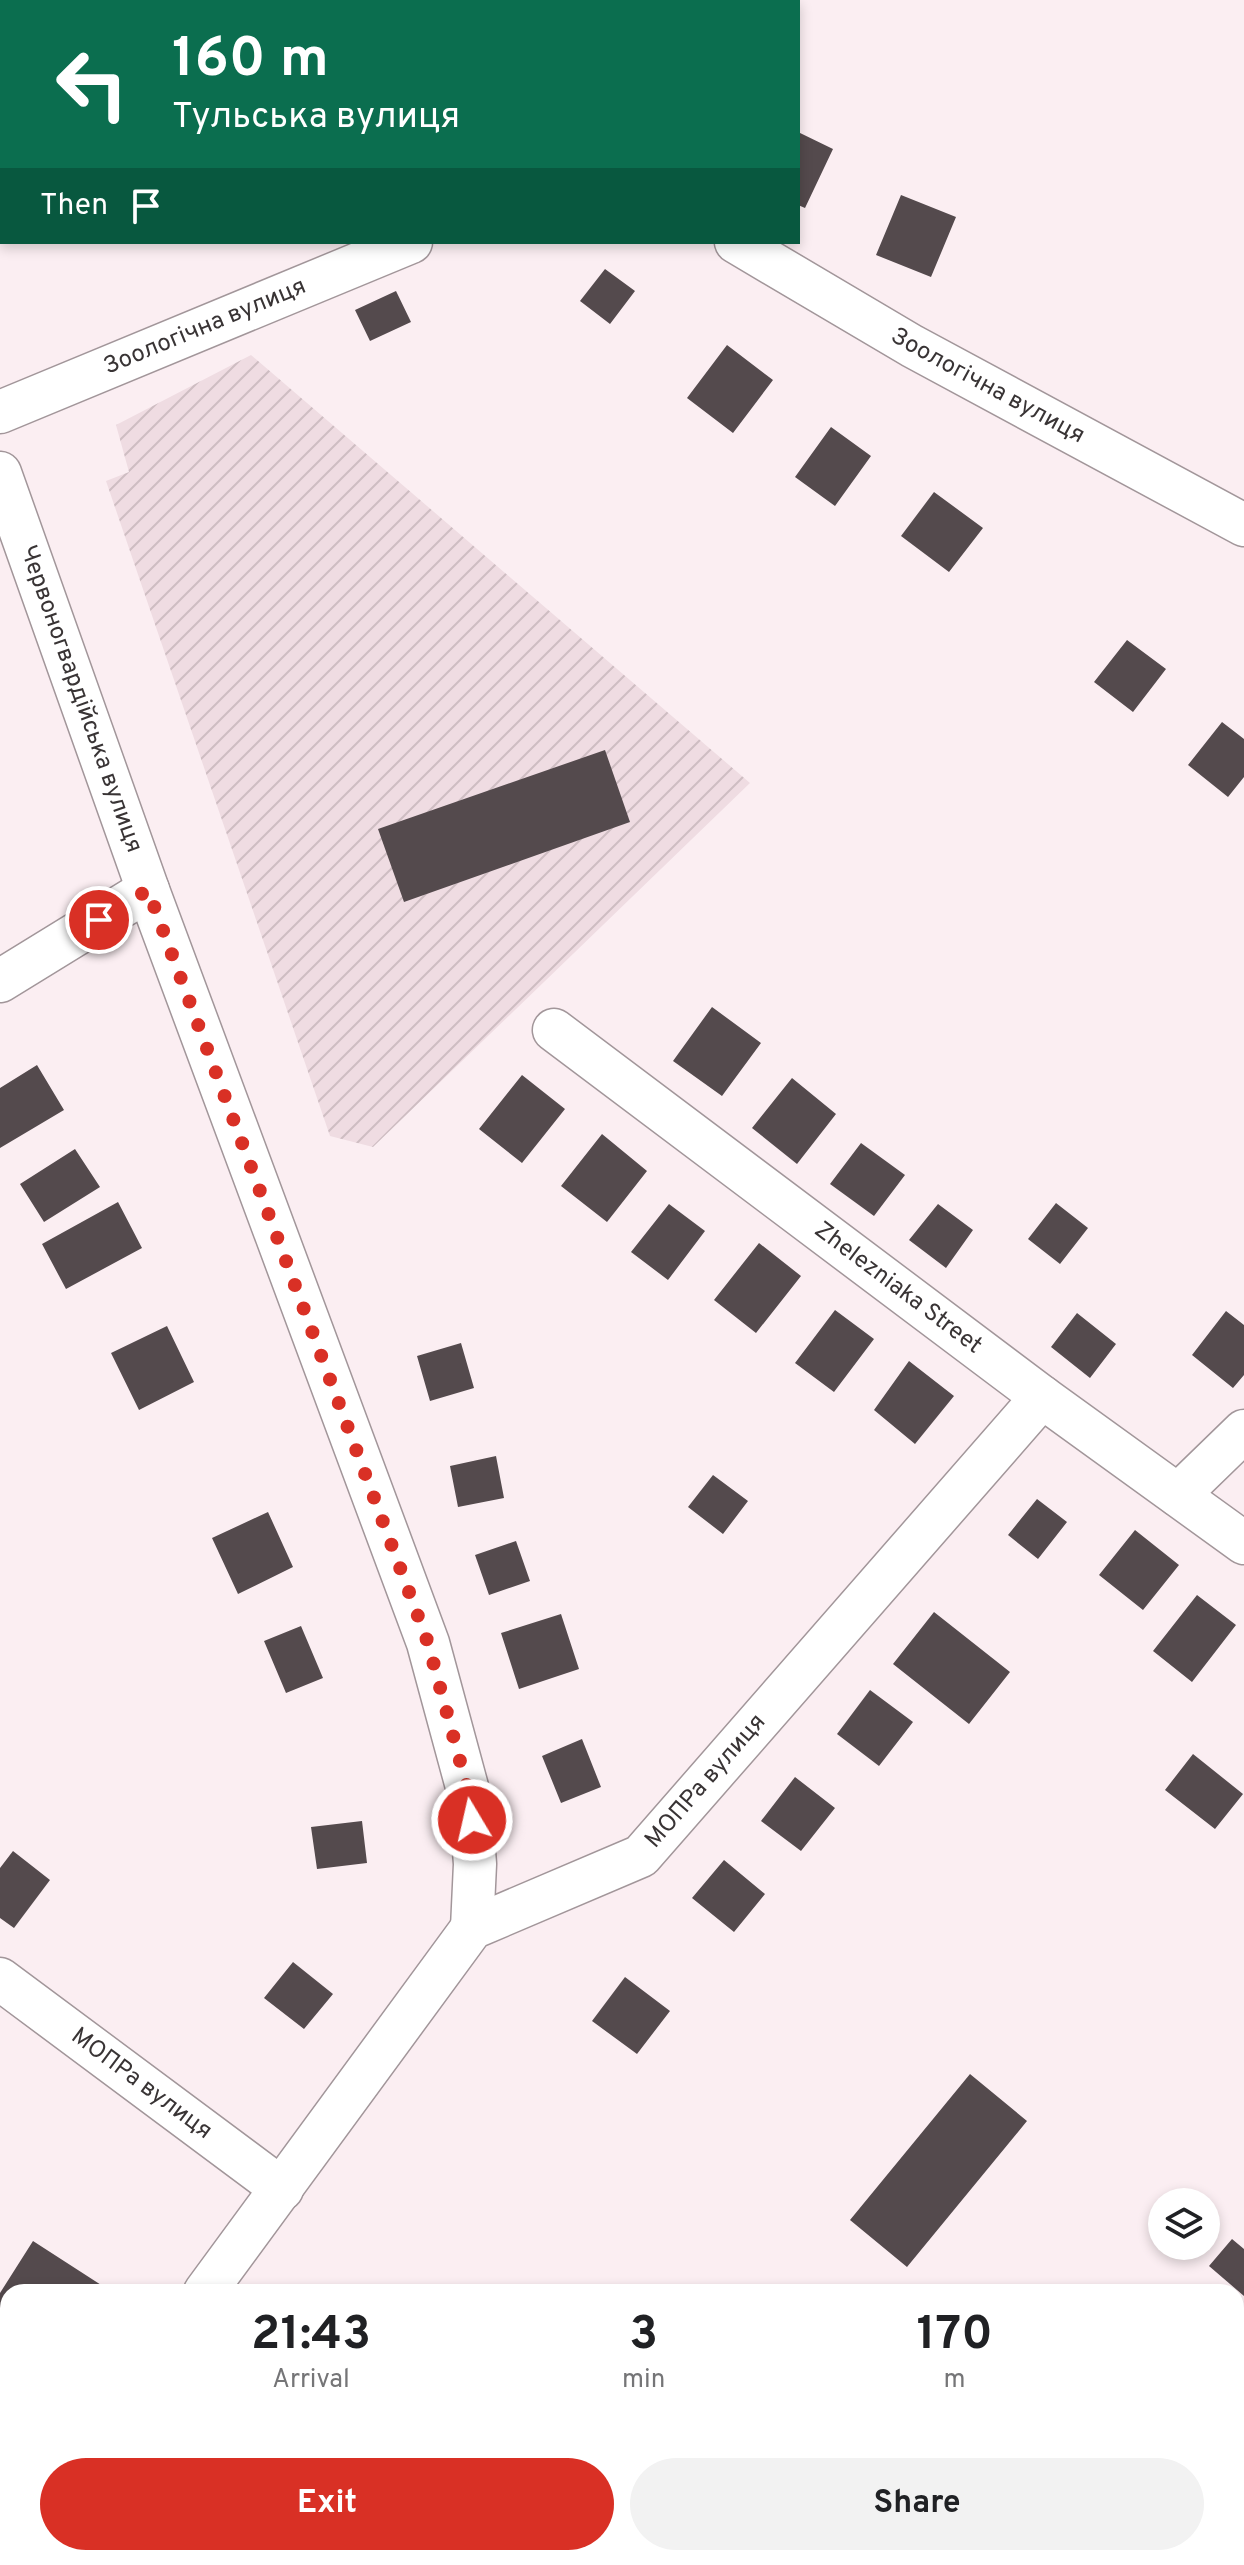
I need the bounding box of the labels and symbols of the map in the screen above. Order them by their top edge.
street label: Зоологічна вулиця [99,272,311,382]
street label: Зоологічна вулиця [885,322,1090,451]
street label: Червоногвардійська вулиця [12,542,149,857]
pin [65,886,133,954]
street label: Zhelezniaka Street [808,1216,988,1361]
street label: МОПРа вулиця [639,1708,773,1855]
position arrow [430,1778,514,1862]
street label: МОПРа вулиця [65,2022,218,2147]

